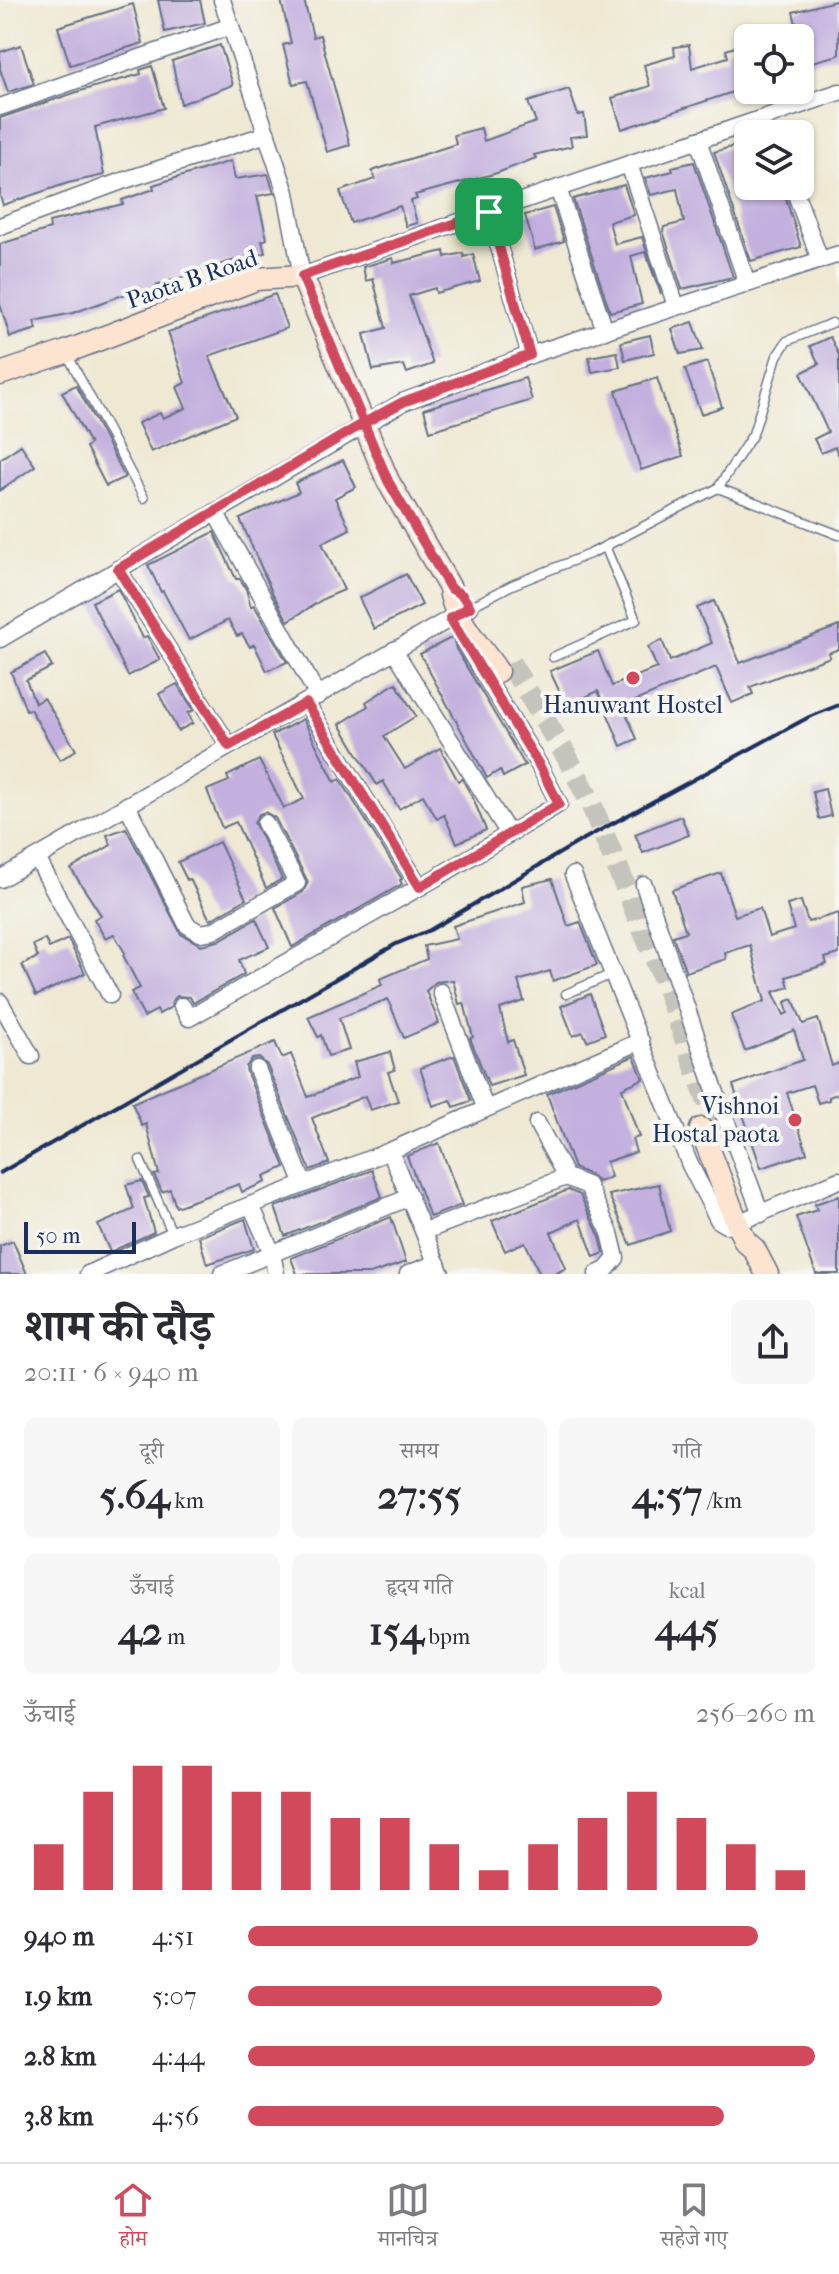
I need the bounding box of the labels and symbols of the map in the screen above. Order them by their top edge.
pin [455,178,523,246]
street label: Paota B Road [123,243,262,314]
marker: Hanuwant Hostel [624,669,642,687]
place label: Hanuwant Hostel [543,691,723,719]
place label: Vishnoi Hostal paota [652,1092,780,1148]
marker: Vishnoi Hostal paota [786,1111,804,1129]
scale bar [24,1218,136,1254]

